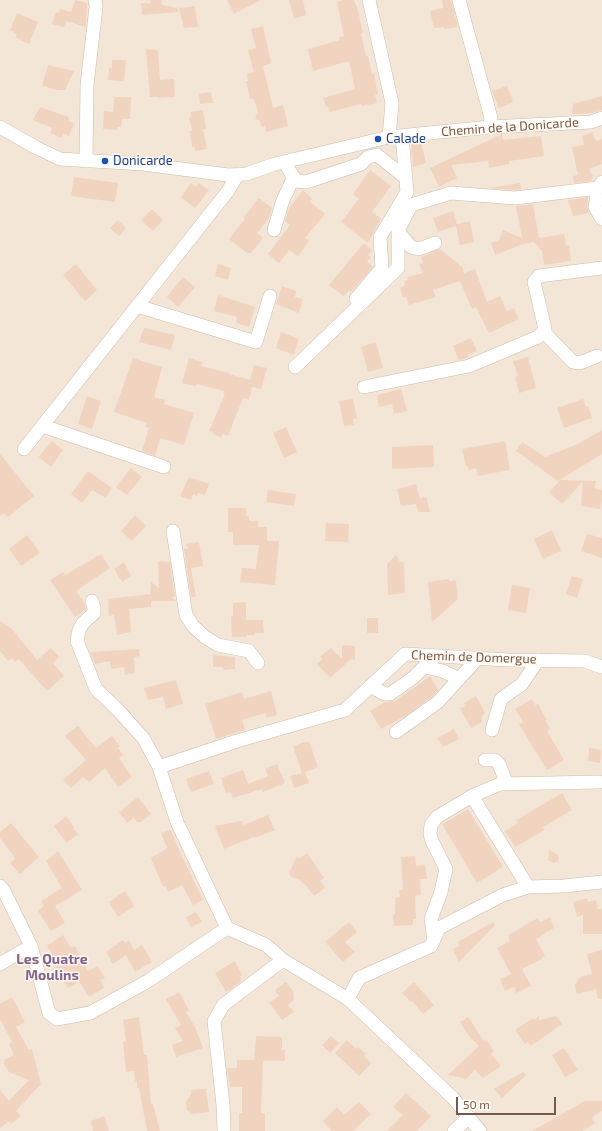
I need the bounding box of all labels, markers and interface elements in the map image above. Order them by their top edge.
street label: Chemin de la Donicarde [441,114,579,140]
place label: Calade [386,131,426,147]
marker: Calade [373,134,383,144]
place label: Donicarde [113,153,173,169]
marker: Donicarde [100,156,110,166]
street label: Chemin de Domergue [411,647,537,667]
district label: Les Quatre Moulins [16,951,88,984]
scale bar [458,1089,558,1115]
text: 50 m [463,1097,490,1111]

